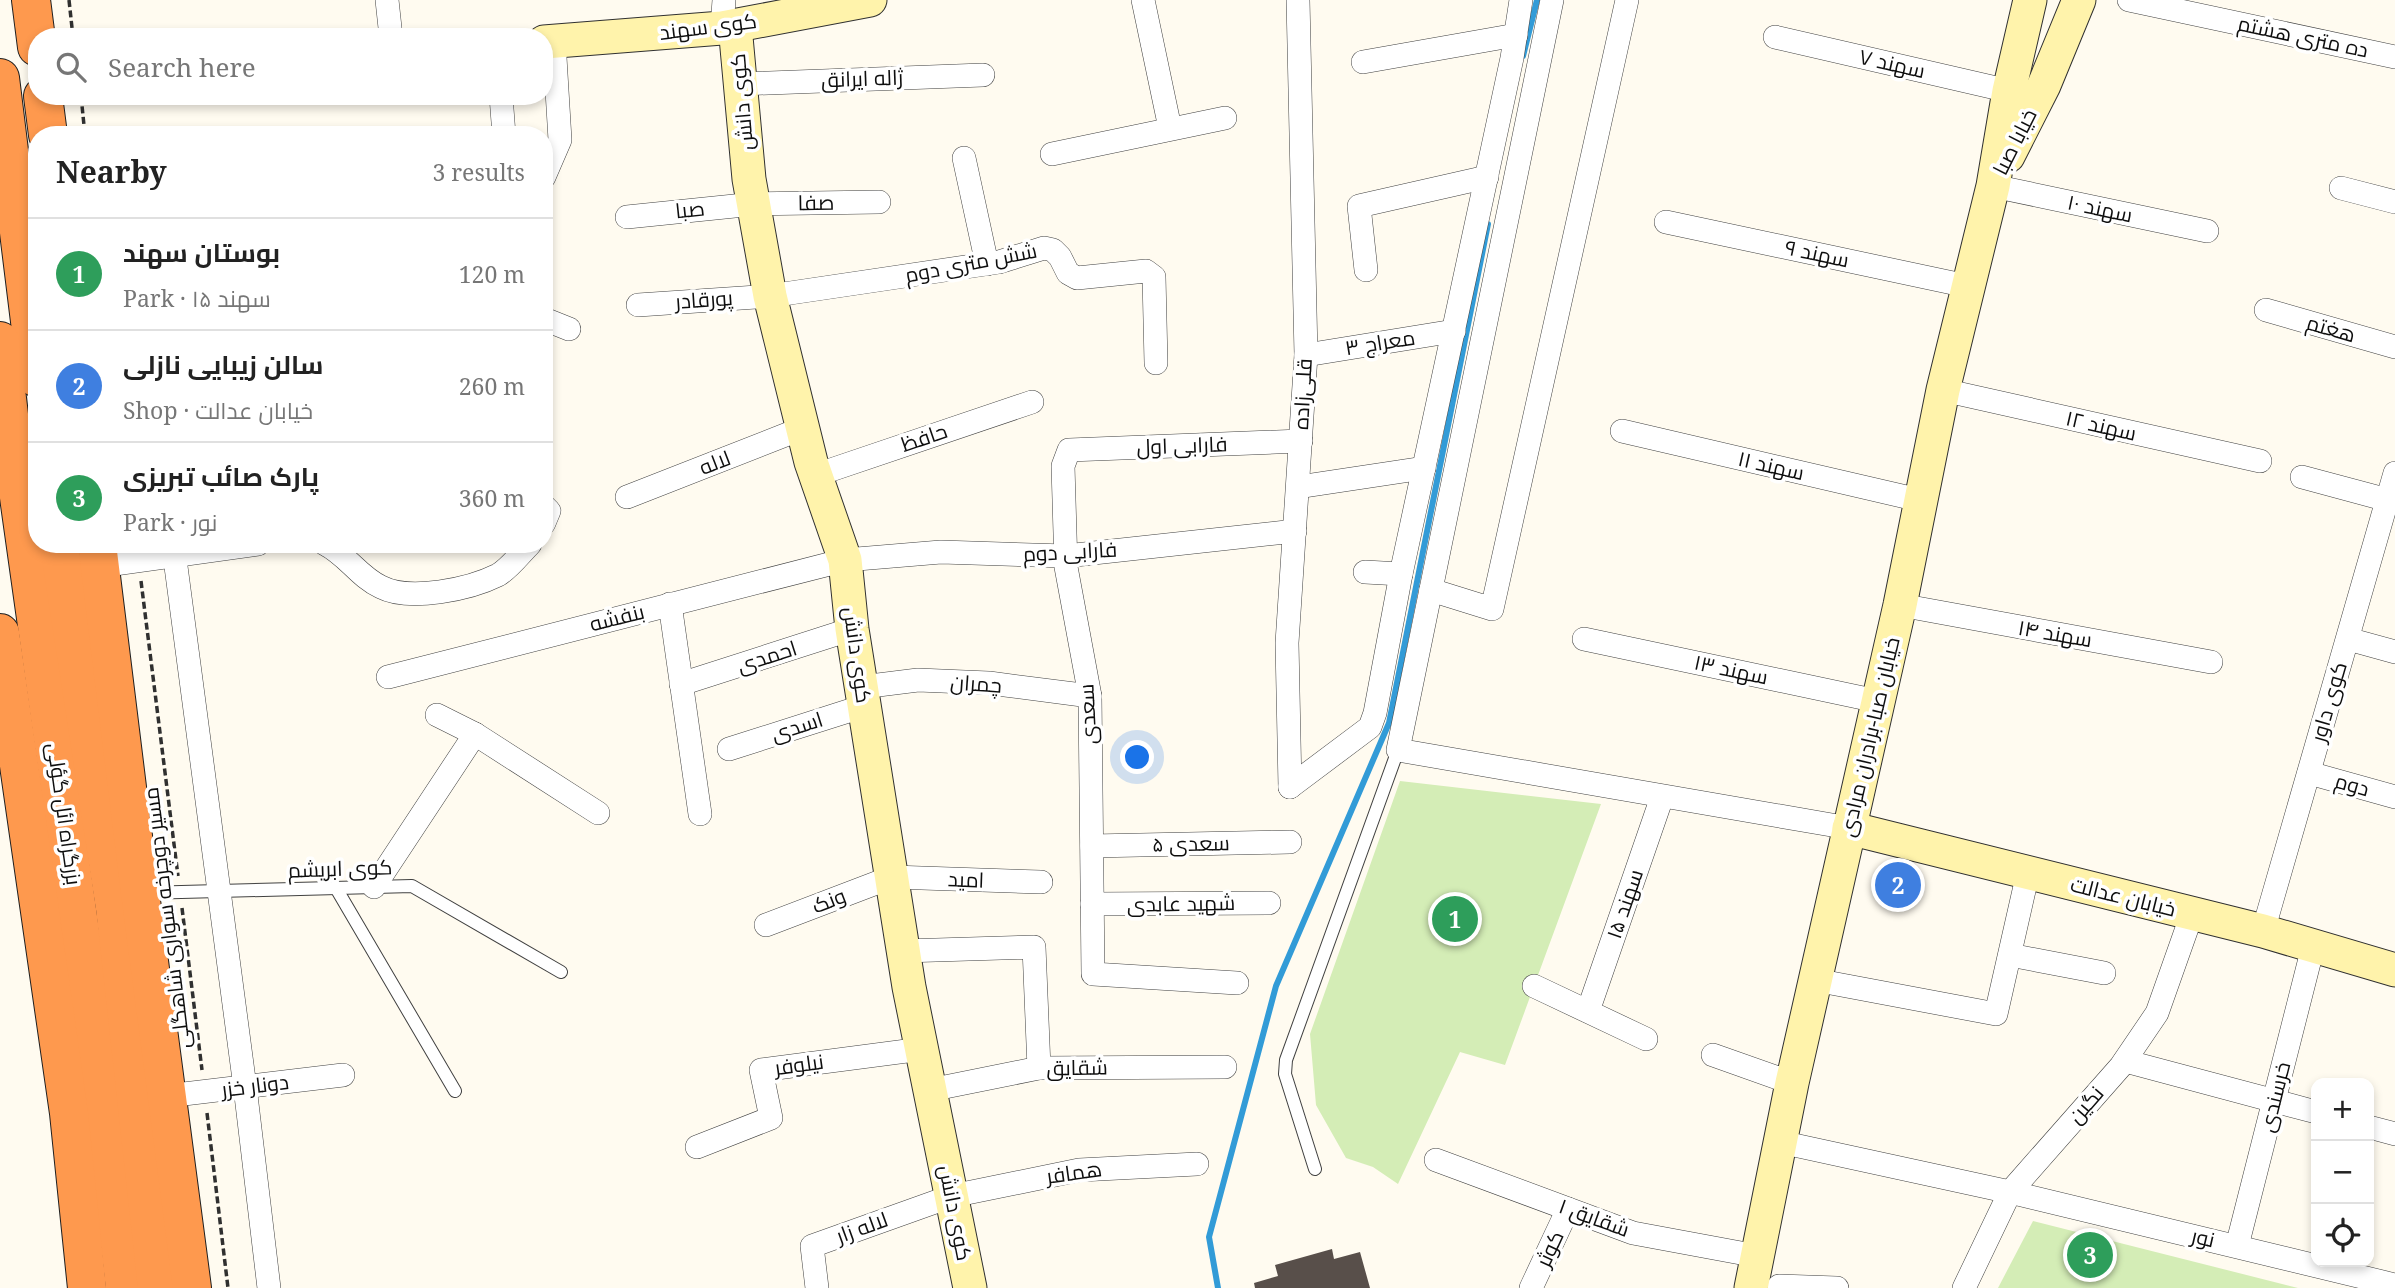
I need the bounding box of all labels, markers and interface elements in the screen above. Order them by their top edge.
street label: کوی سهند [657,6,758,46]
street label: ده متری هشتم [2235,9,2371,65]
search box [28,28,553,105]
street label: سهند ۷ [1856,42,1928,84]
icon: search [52,48,90,86]
text: Search here [108,49,256,85]
street label: کوی دانش [723,52,759,152]
street label: ژاله ایرانق [820,63,904,93]
street label: خیابا صبا [1986,104,2043,179]
text: Nearby [56,151,167,192]
text: 3 results [432,156,525,188]
street label: سهند ۱۰ [2065,187,2135,229]
street label: صفا [797,188,835,216]
street label: صبا [674,194,706,224]
street label: سهند ۹ [1782,233,1852,273]
text: بوستان سهند [123,234,280,270]
street label: شش متری دوم [902,235,1039,290]
text: 1 [73,258,86,290]
text: 120 m [459,258,525,290]
text: Park · سهند ۱۵ [123,282,271,314]
street label: پورقادر [673,283,734,316]
street label: هغتم [2303,308,2359,349]
street label: معراج ۳ [1343,323,1417,362]
text: سالن زیبایی نازلی [123,346,323,382]
street label: قلی‌زاده [1286,358,1318,430]
text: 2 [73,370,86,402]
text: 260 m [459,370,525,402]
text: Shop · خیابان عدالت [123,394,313,426]
street label: سهند ۱۲ [2063,403,2139,447]
street label: حافظ [897,416,951,458]
street label: فارابی اول [1136,429,1228,461]
street label: لاله [695,443,734,481]
street label: سهند ۱۱ [1735,444,1807,486]
text: پارک صائب تبریزی [123,458,319,494]
text: 3 [73,482,86,514]
text: 360 m [459,482,525,514]
text: Park · نور [123,506,217,538]
street label: فارابی دوم [1022,535,1118,568]
street label: بنفشه [586,597,647,637]
street label: کوی دانش [837,605,879,705]
street label: سهند ۱۴ [2016,613,2094,653]
street label: احمدی [733,633,800,679]
street label: خیابان صبا-برادران مرادی [1832,634,1906,839]
street label: سهند ۱۳ [1692,648,1771,690]
street label: کوی داور [2303,658,2353,746]
street label: چمران [949,667,1003,700]
street label: سعدی [1071,683,1103,745]
street label: اسدی [767,705,826,748]
your location [1120,740,1154,774]
street label: بزرگراه ائل گؤلی [41,741,89,887]
street label: دوم [2331,766,2373,803]
street label: مسیر دوچرخه سواری شاهگلی [136,786,197,1051]
street label: سعدی ۵ [1152,828,1230,858]
street label: کوی ابریشم [287,852,393,885]
pin: 2 [1875,859,1921,911]
street label: امید [947,864,985,894]
street label: سهند ۱۵ [1599,865,1649,942]
street label: خیابان عدالت [2068,869,2179,923]
street label: ونک [808,881,850,919]
street label: شهید عابدی [1127,888,1235,918]
pin: 1 [1432,893,1478,945]
street label: نیلوفر [771,1047,825,1081]
street label: شقایق [1046,1052,1108,1082]
street label: خرسندی [2252,1059,2296,1135]
street label: دونار خزر [219,1067,290,1103]
map controls [2311,1078,2374,1267]
button: + [2311,1078,2374,1141]
street label: نگین [2061,1080,2109,1129]
button: − [2311,1141,2374,1204]
street label: همافر [1043,1154,1104,1190]
street label: کوی دانش [933,1162,979,1263]
street label: شقایق ۱ [1555,1191,1634,1243]
button: locate [2311,1204,2374,1267]
street label: لاله زار [831,1205,892,1250]
street label: نور [2188,1221,2218,1253]
street label: کوثر [1528,1226,1570,1272]
pin: 3 [2067,1229,2113,1281]

